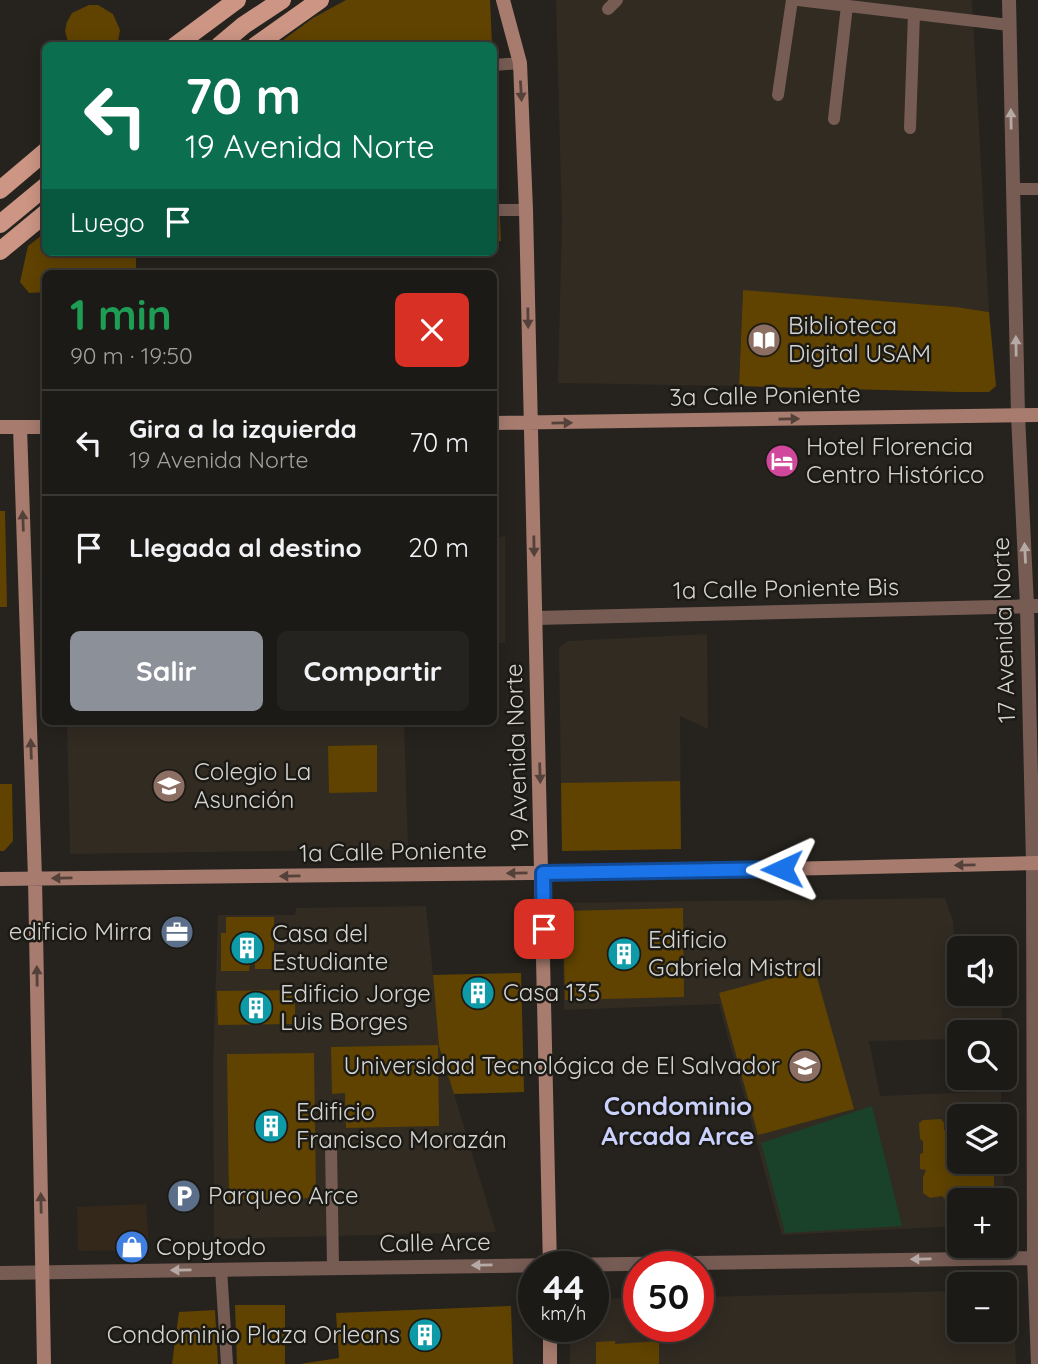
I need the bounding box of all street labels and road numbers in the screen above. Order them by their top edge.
street label: 3a Calle Poniente [669,378,861,412]
street label: 17 Avenida Norte [985,536,1021,724]
street label: 1a Calle Poniente Bis [673,571,899,605]
street label: 19 Avenida Norte [498,663,534,851]
street label: 1a Calle Poniente [299,834,487,868]
street label: Calle Arce [379,1226,491,1258]

